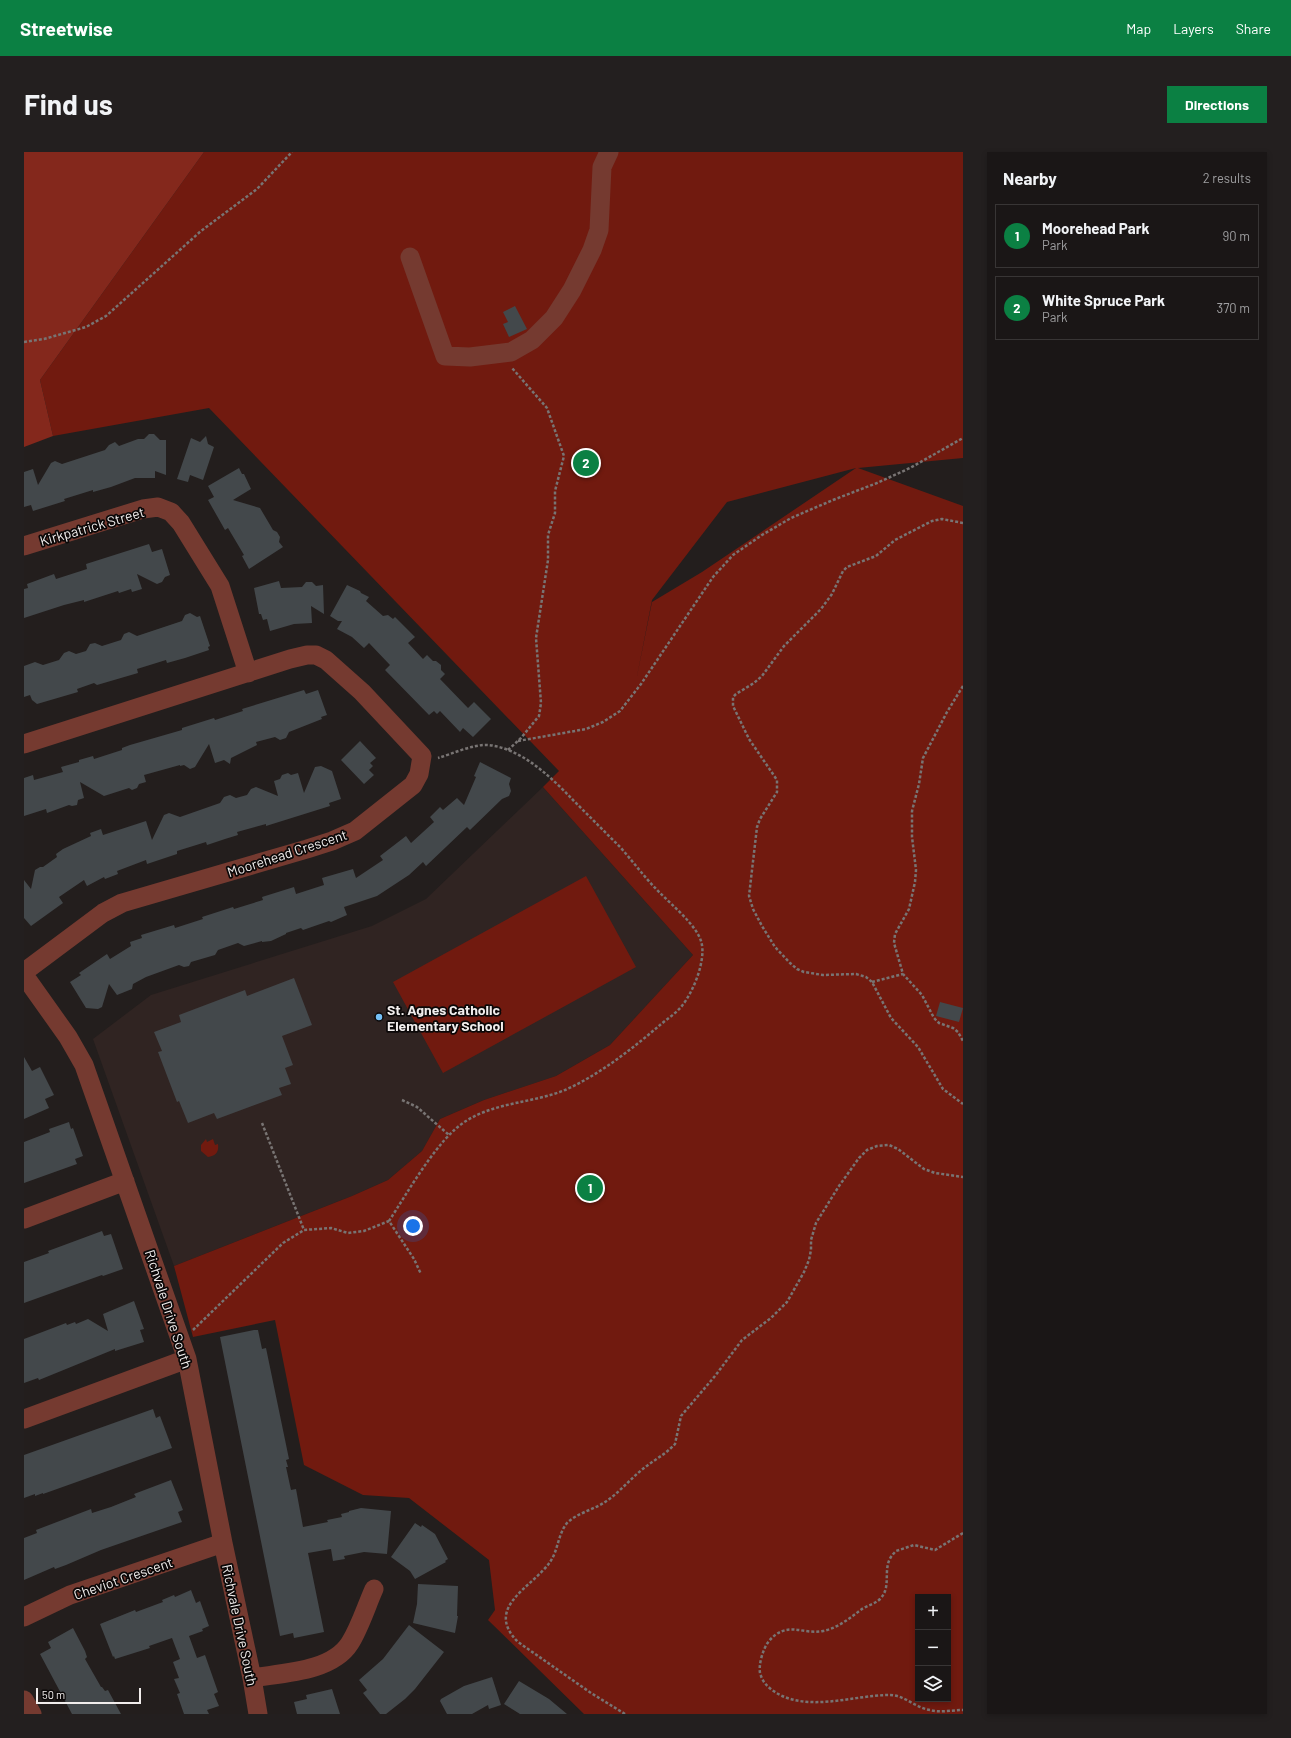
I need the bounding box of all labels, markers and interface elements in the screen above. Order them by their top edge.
text: Streetwise [20,17,113,40]
text: Map [1126,20,1151,37]
text: Layers [1173,20,1214,37]
text: Share [1236,20,1271,37]
button: Directions [1167,86,1267,123]
text: Find us [24,87,113,121]
text: Nearby [1003,168,1057,188]
text: 2 results [1203,170,1251,186]
text: Moorehead Park [1042,219,1149,237]
text: 1 [1015,228,1019,244]
text: 90 m [1223,228,1250,244]
text: Park [1042,237,1068,253]
text: White Spruce Park [1042,291,1165,309]
text: 2 [1013,300,1021,316]
text: 370 m [1216,300,1250,316]
text: Park [1042,309,1068,325]
pin: 2 [573,448,599,478]
street label: Kirkpatrick Street [38,503,146,549]
street label: Moorehead Crescent [225,826,349,880]
place label: St. Agnes Catholic Elementary School [387,1001,504,1034]
marker: St. Agnes Catholic Elementary School [374,1012,384,1022]
pin: 1 [577,1173,603,1203]
your location [403,1216,423,1236]
street label: Richvale Drive South [142,1247,196,1371]
street label: Cheviot Crescent [71,1553,175,1603]
street label: Richvale Drive South [219,1563,261,1687]
map controls [915,1594,951,1702]
button: + [915,1594,951,1630]
button: − [915,1630,951,1666]
button: layers [915,1666,951,1702]
scale bar [36,1686,141,1705]
text: 50 m [42,1688,65,1701]

